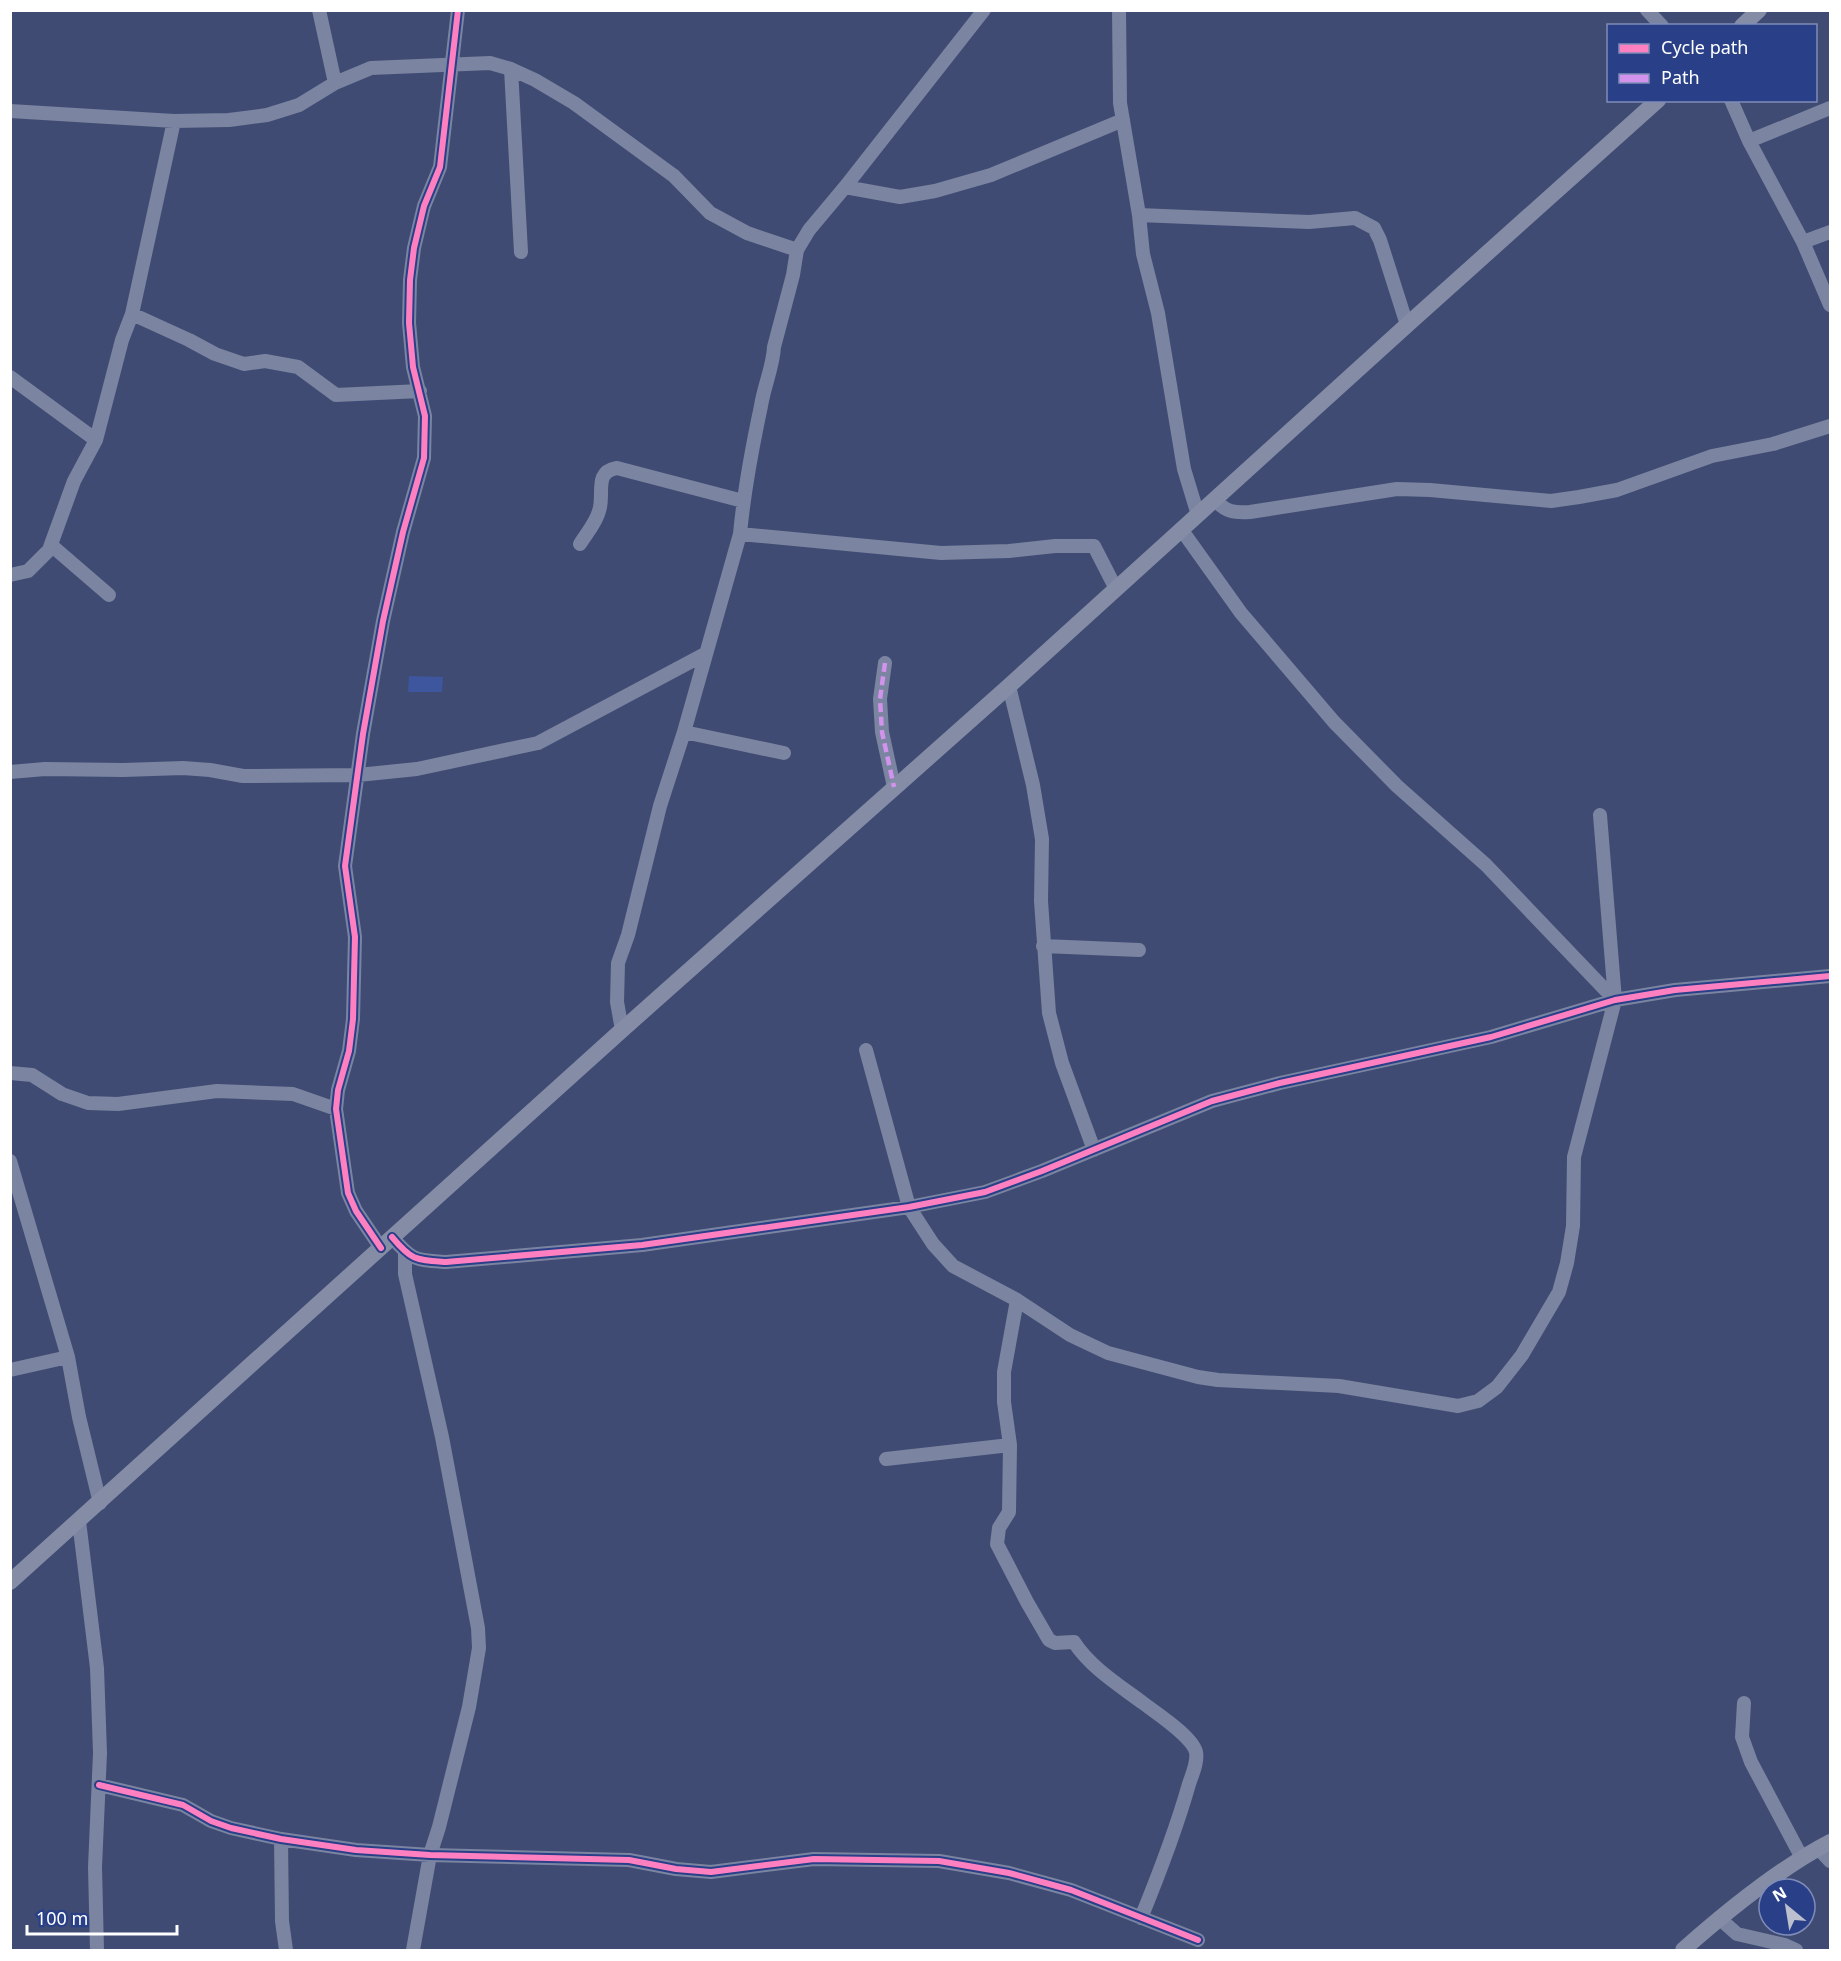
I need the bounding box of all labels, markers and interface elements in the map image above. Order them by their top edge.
legend [1607,24,1817,102]
text: Cycle path [1661,35,1748,59]
text: Path [1661,65,1700,89]
north arrow [1757,1877,1817,1937]
text: N [1768,1881,1791,1907]
scale bar [27,1898,177,1936]
text: 100 m [36,1906,88,1930]

